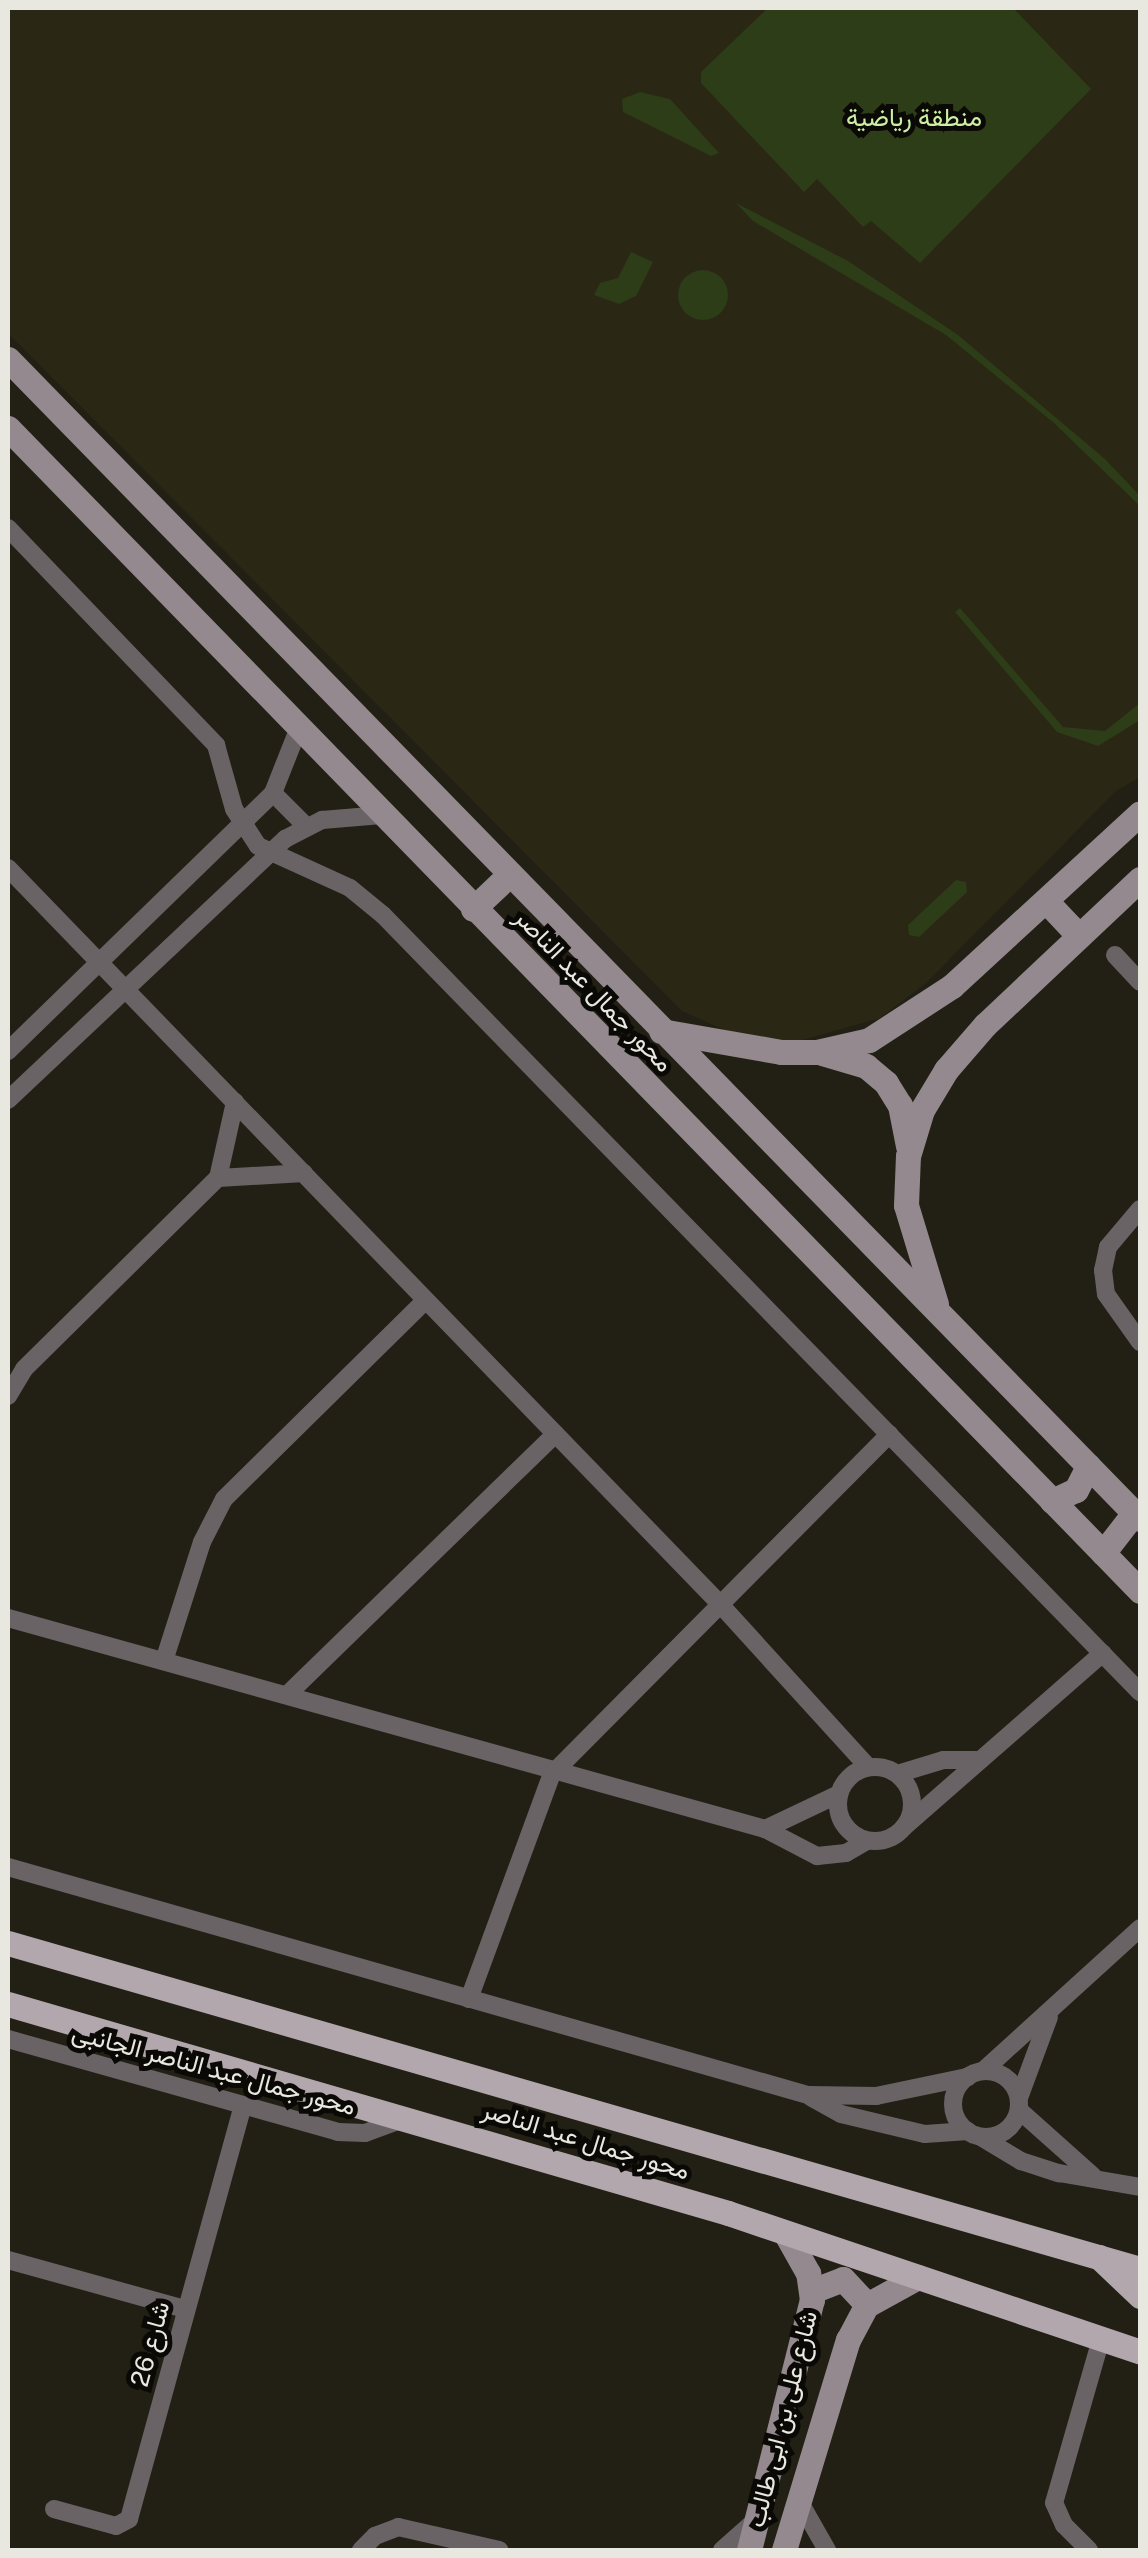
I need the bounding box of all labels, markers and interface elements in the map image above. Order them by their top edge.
park label: منطقة رياضية [846,102,982,132]
street label: محور جمال عبد الناصر [508,902,680,1078]
street label: محور جمال عبد الناصر الجانبى [69,2017,359,2121]
street label: محور جمال عبد الناصر [479,2094,693,2186]
street label: شارع 26 [124,2298,176,2390]
street label: شارع على بن ابى طالب [741,2308,823,2530]

